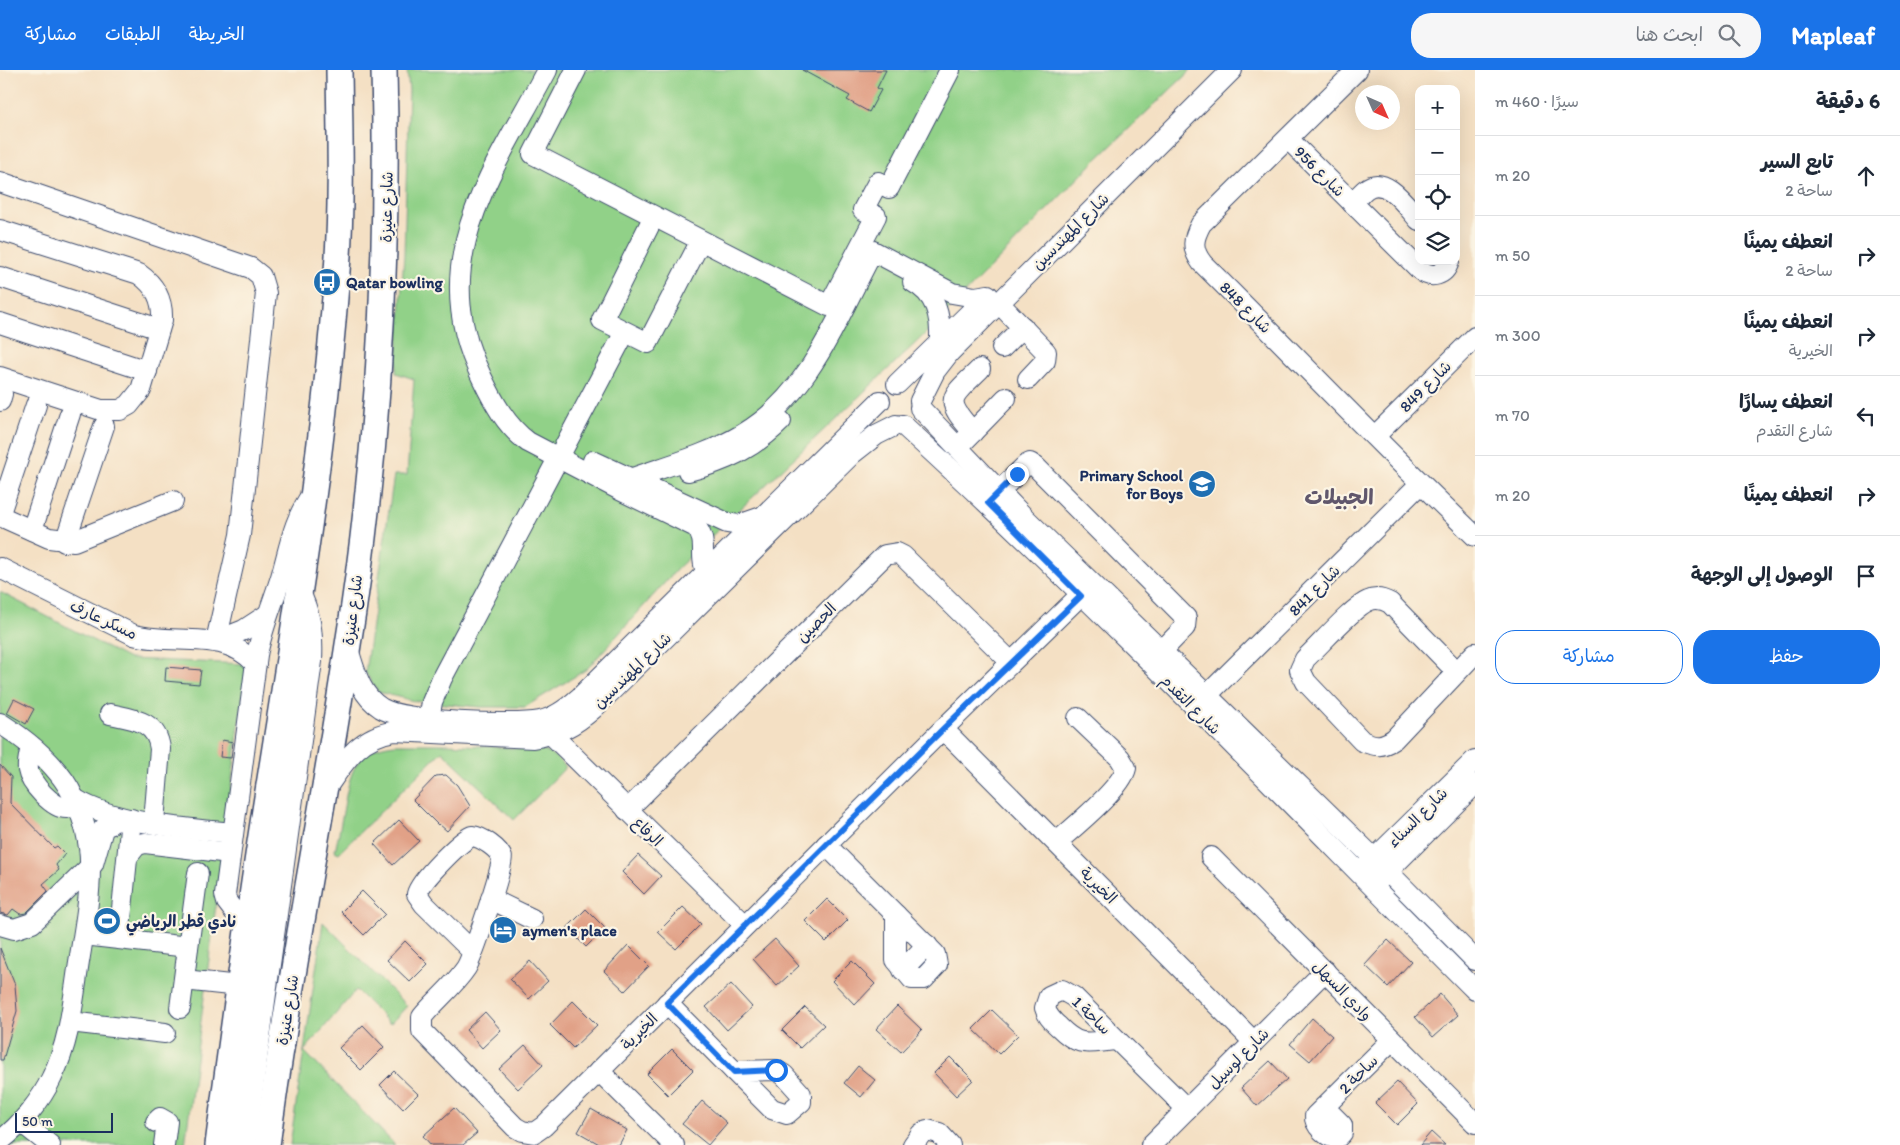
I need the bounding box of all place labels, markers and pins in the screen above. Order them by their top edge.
bus stop icon: Qatar bowling [312,267,342,297]
place label: Qatar bowling [346,273,443,293]
place label: Primary School for Boys [1080,466,1183,504]
school or university icon: Primary School for Boys [1187,469,1217,499]
sports icon: نادي قطر الرياضي [92,906,122,936]
place label: نادي قطر الرياضي [126,912,236,936]
hotel icon: aymen's place [488,915,518,945]
place label: aymen's place [522,921,617,941]

